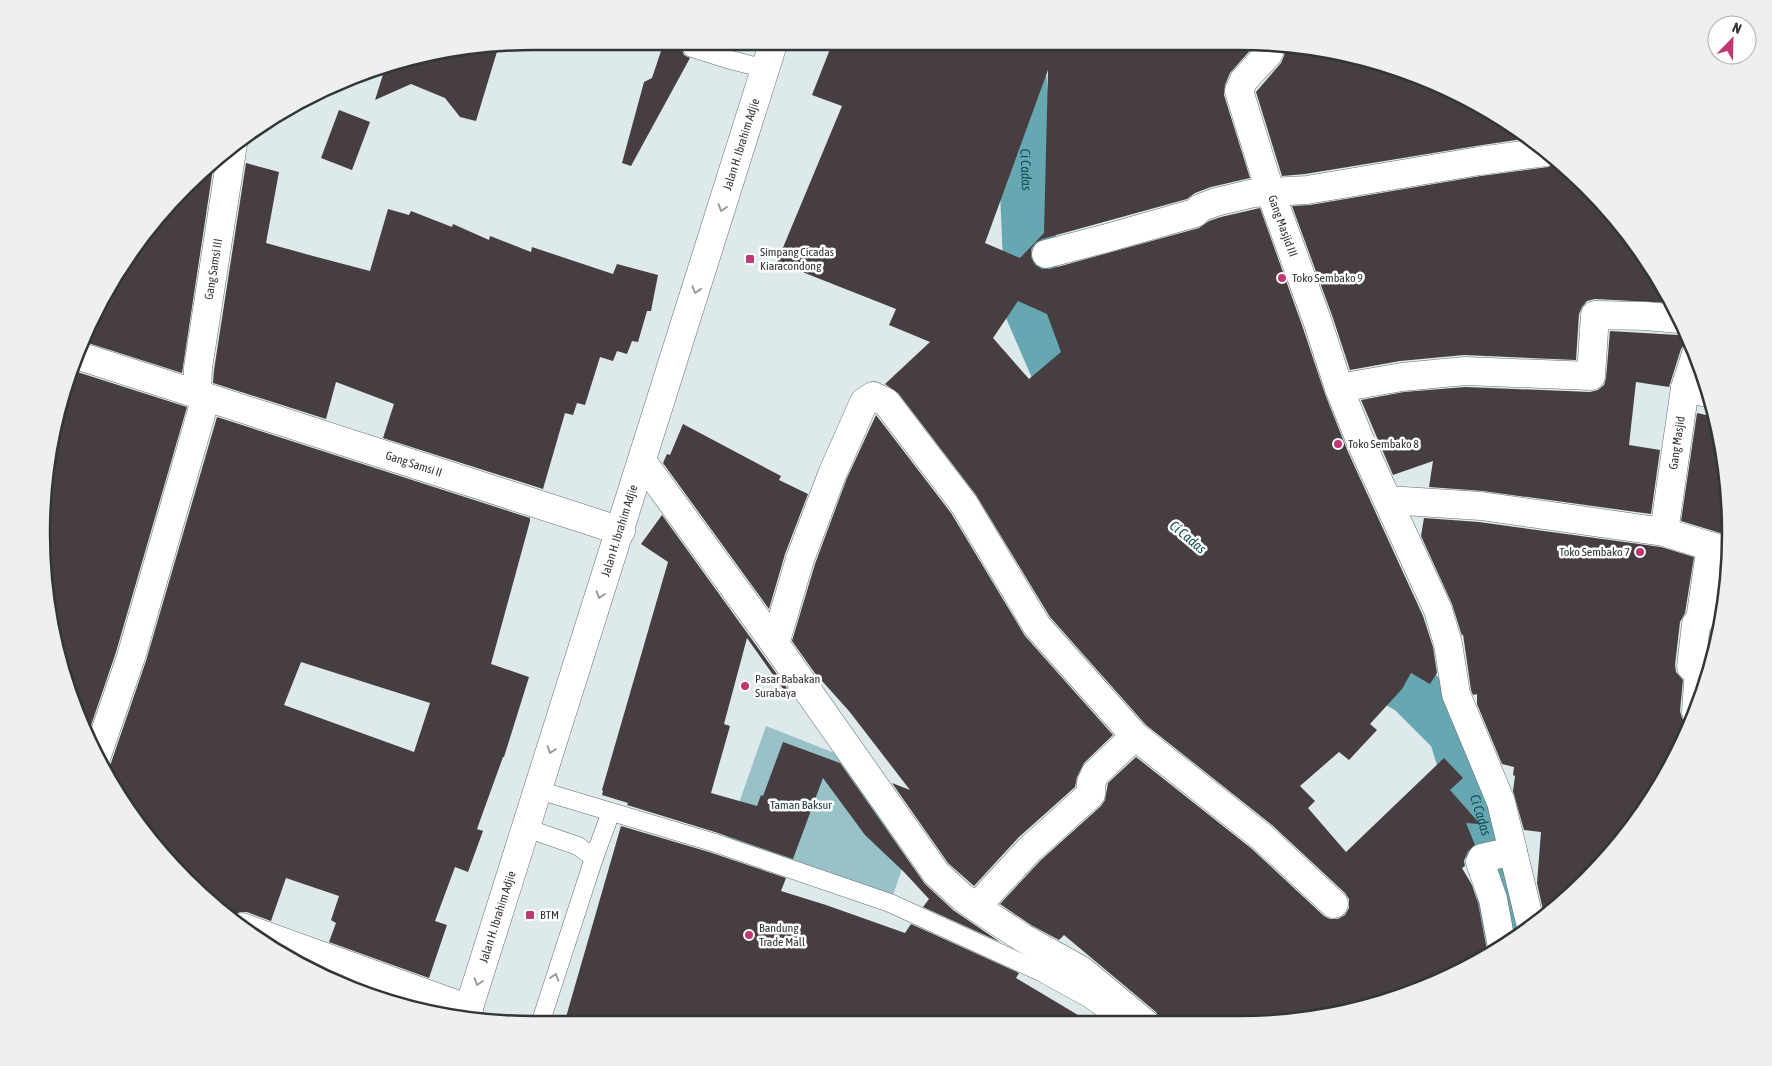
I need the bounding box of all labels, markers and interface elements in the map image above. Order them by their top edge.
north arrow [1707,15,1757,65]
text: N [1730,19,1744,37]
street label: Jalan H. Ibrahim Adjie [720,97,762,192]
water label: Ci Cadas [1017,148,1035,191]
street label: Gang Masjid III [1265,193,1300,259]
one-way arrow [717,203,727,211]
street label: Gang Samsi III [202,238,225,301]
place label: Simpang Cicadas Kiaracondong [760,245,834,273]
marker: Simpang Cicadas Kiaracondong [744,253,756,265]
place label: Toko Sembako 9 [1292,271,1363,285]
marker: Toko Sembako 9 [1276,272,1288,284]
one-way arrow [691,285,701,294]
street label: Gang Masjid [1666,415,1688,471]
place label: Toko Sembako 8 [1348,437,1419,451]
marker: Toko Sembako 8 [1332,438,1344,450]
street label: Gang Samsi II [384,448,444,480]
street label: Jalan H. Ibrahim Adjie [598,483,641,578]
water label: Ci Cadas [1167,517,1209,557]
place label: Toko Sembako 7 [1559,545,1630,559]
marker: Toko Sembako 7 [1634,546,1646,558]
one-way arrow [596,591,606,599]
place label: Pasar Babakan Surabaya [755,672,820,700]
marker: Pasar Babakan Surabaya [739,680,751,692]
one-way arrow [547,746,557,754]
water label: Ci Cadas [1467,792,1495,838]
park label: Taman Baksur [770,798,832,812]
street label: Jalan H. Ibrahim Adjie [477,869,519,965]
place label: BTM [540,908,559,922]
marker: BTM [524,909,536,921]
place label: Bandung Trade Mall [759,921,806,949]
marker: Bandung Trade Mall [743,929,755,941]
one-way arrow [550,974,560,982]
one-way arrow [473,977,483,986]

